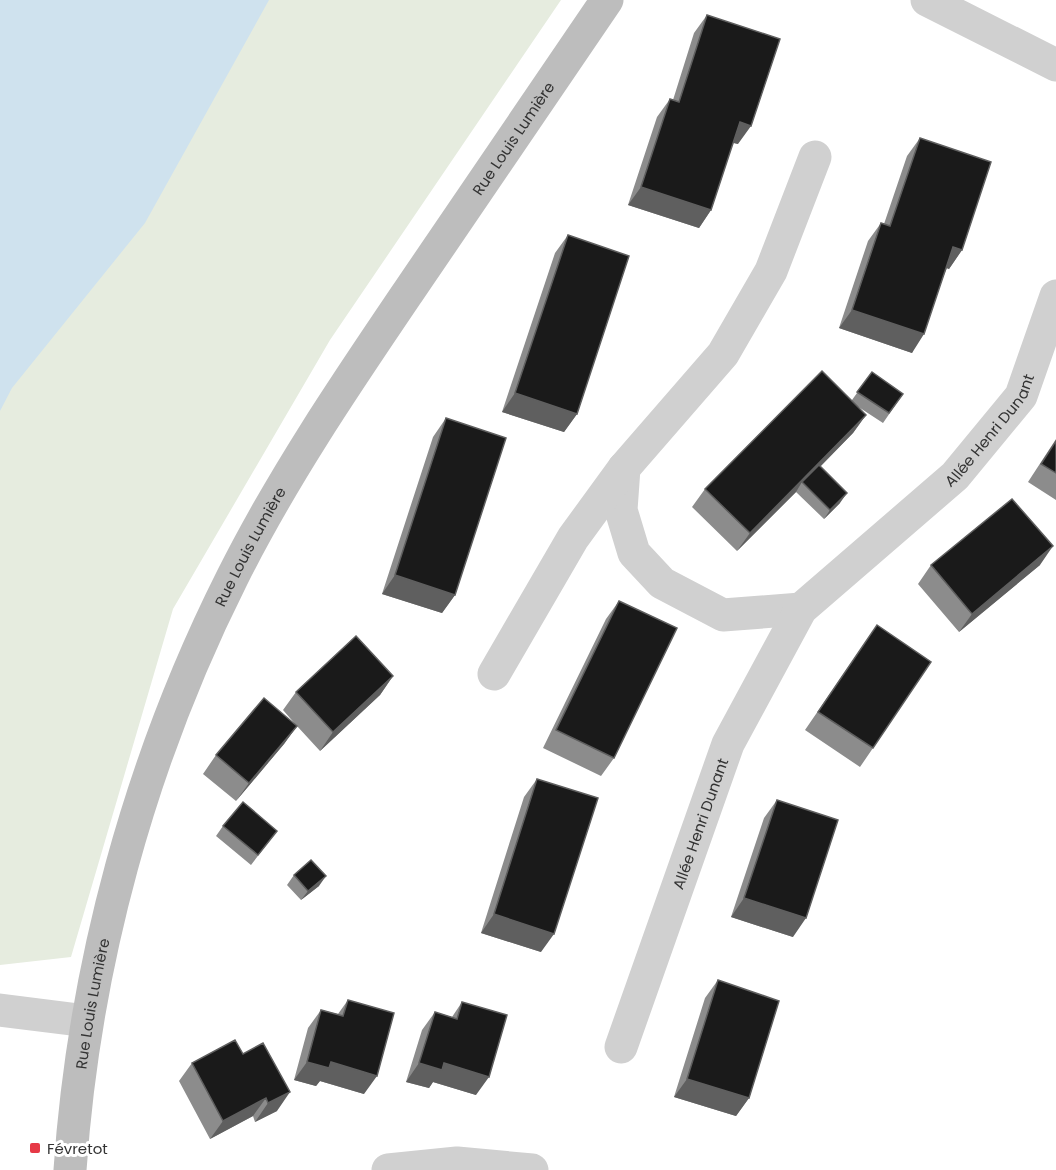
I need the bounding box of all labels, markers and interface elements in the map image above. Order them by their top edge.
street label: Rue Louis Lumière [467,77,559,199]
street label: Allée Henri Dunant [940,371,1038,491]
street label: Rue Louis Lumière [209,483,290,610]
street label: Allée Henri Dunant [667,755,733,892]
street label: Rue Louis Lumière [70,936,114,1070]
place label: Févretot [47,1138,108,1159]
marker: Févretot [28,1141,42,1155]

